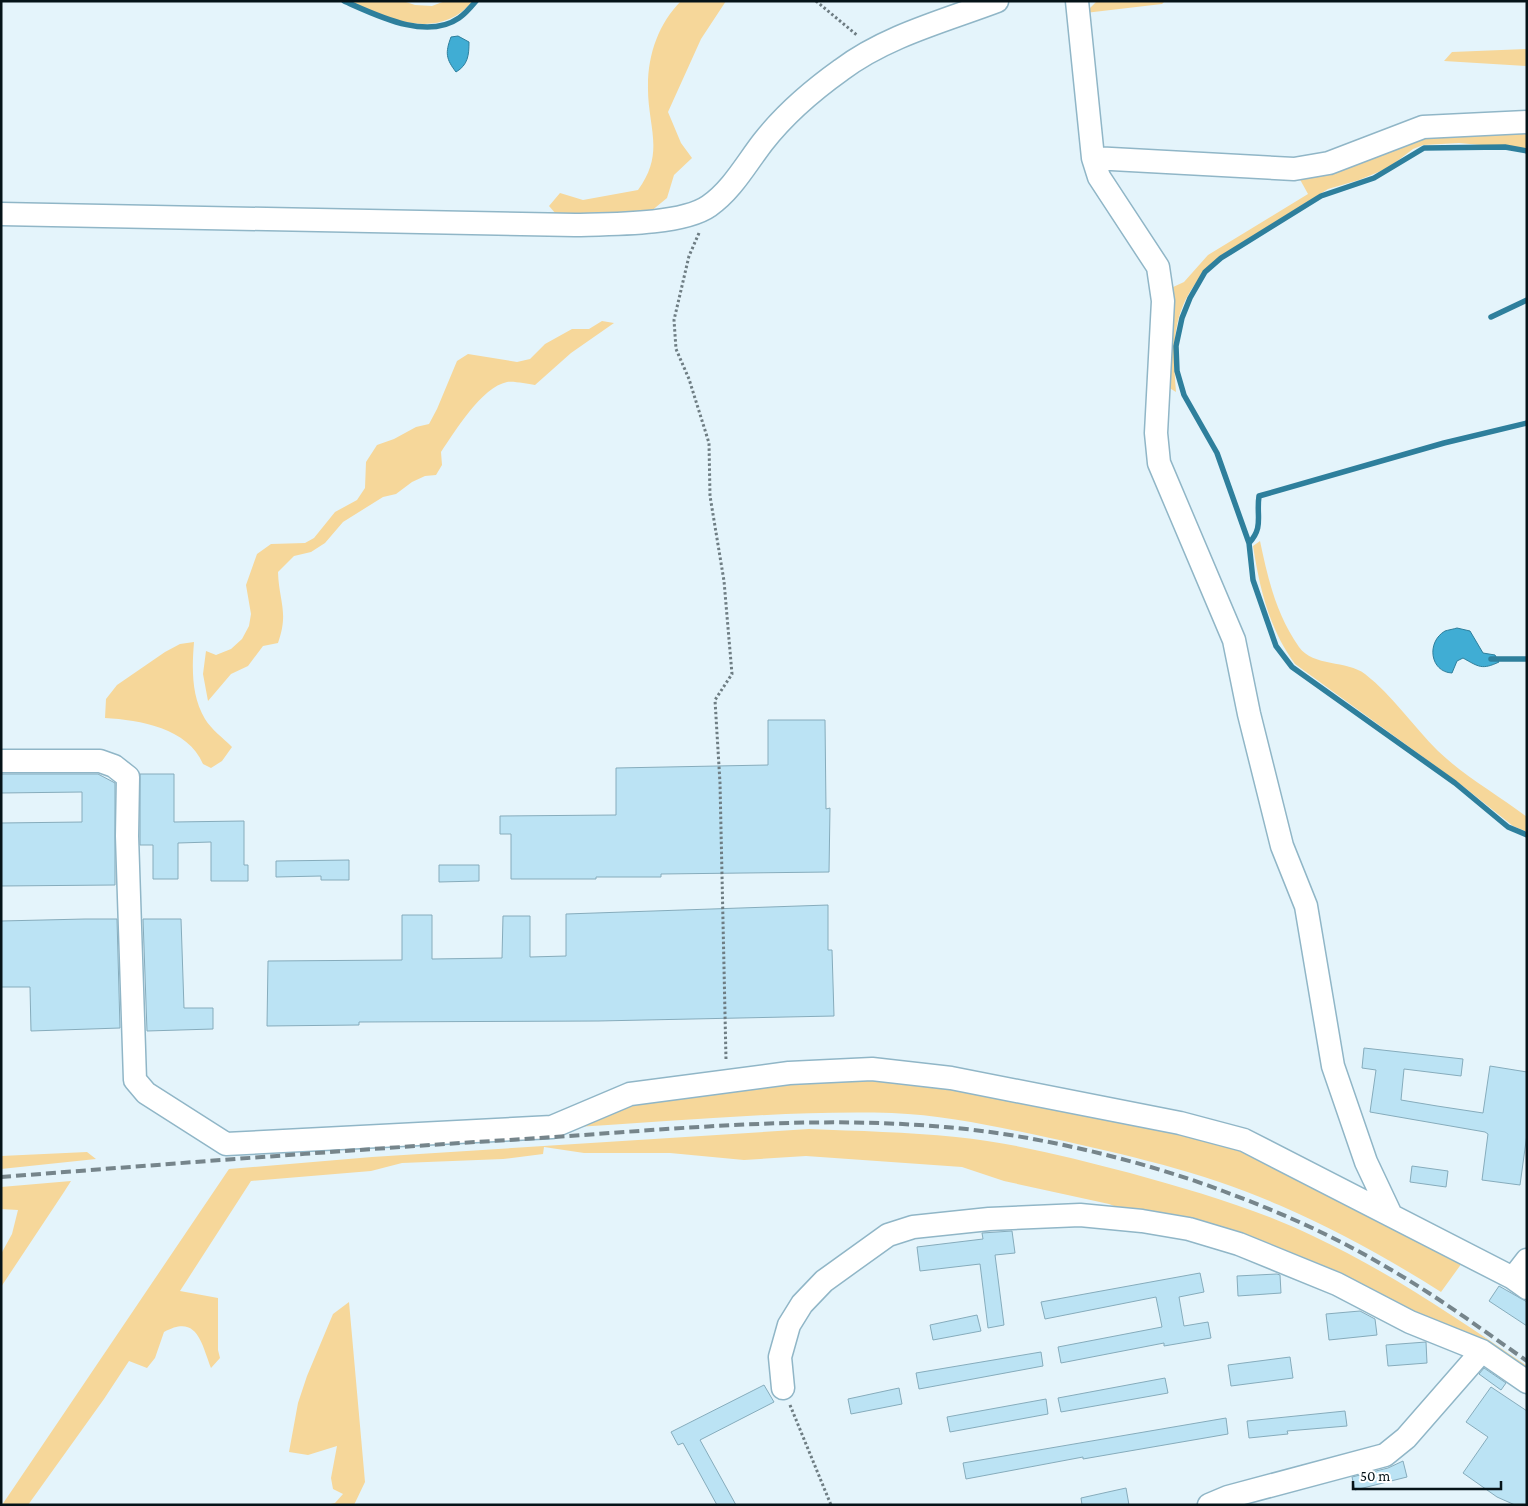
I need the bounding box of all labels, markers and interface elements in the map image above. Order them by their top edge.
scale bar [1353,1458,1500,1490]
text: 50 m [1360,1468,1390,1484]

